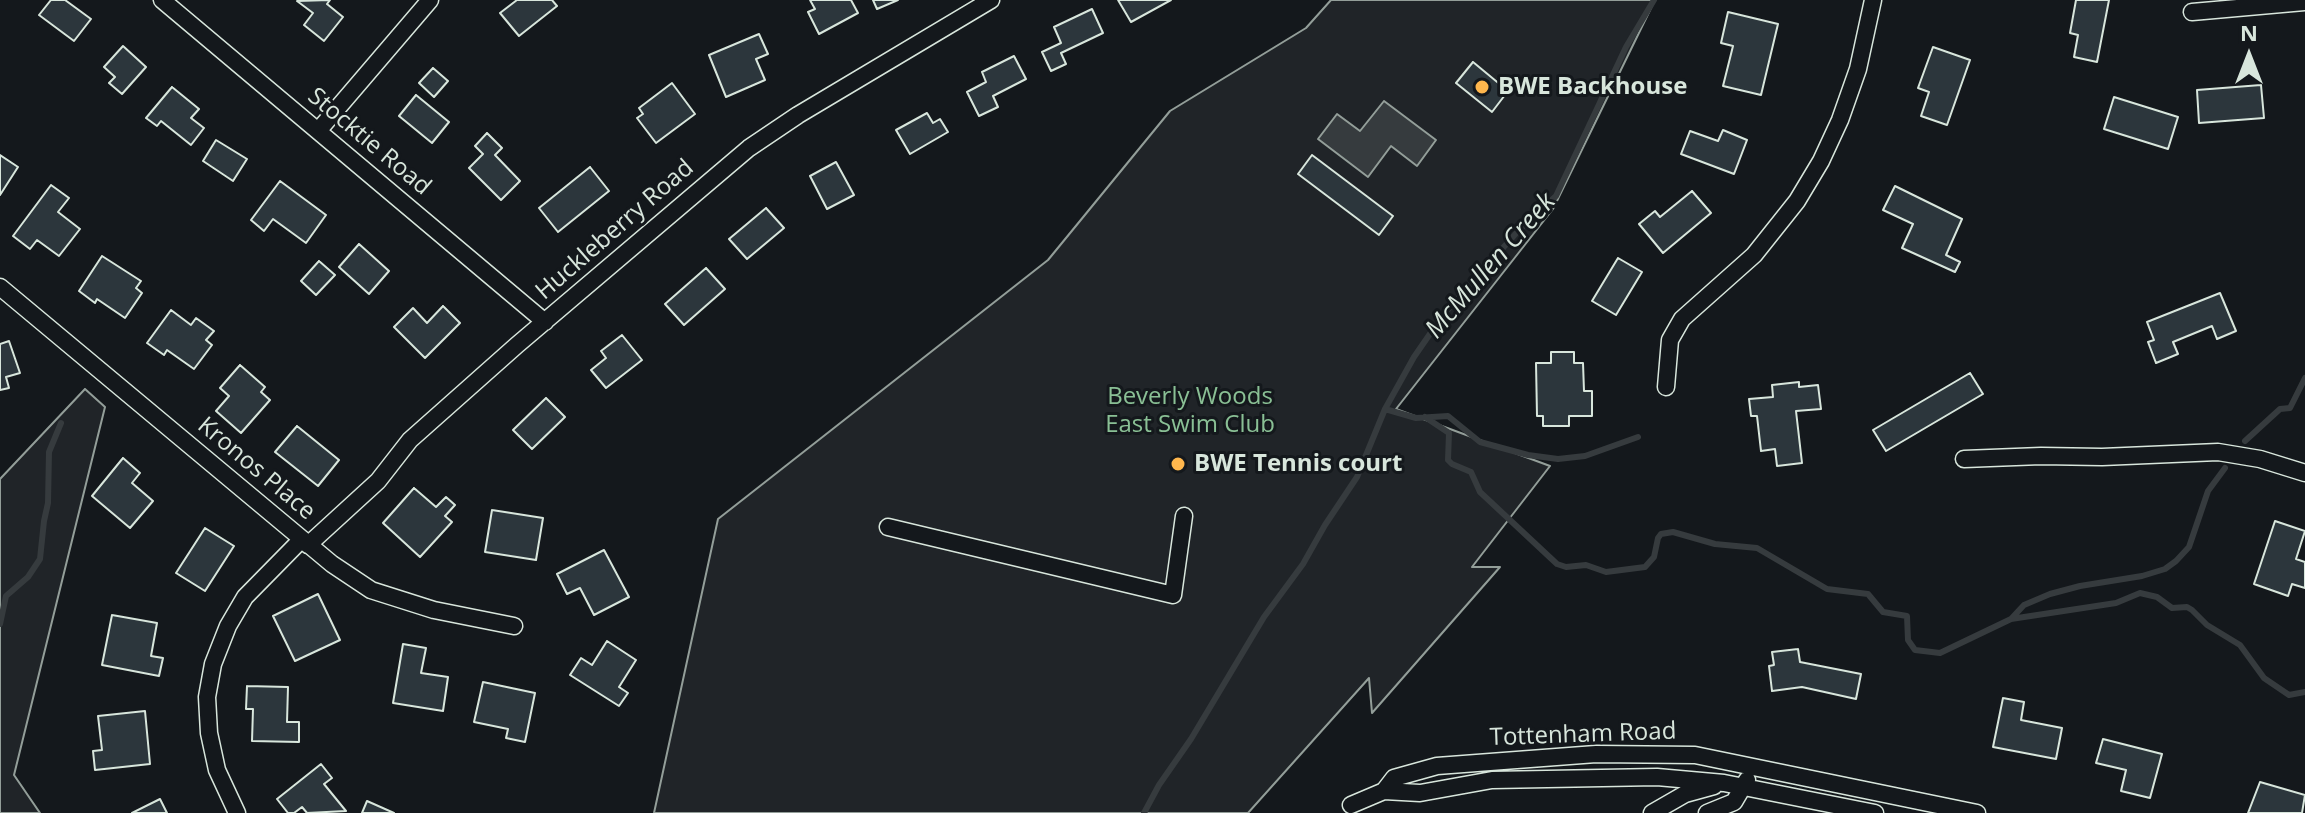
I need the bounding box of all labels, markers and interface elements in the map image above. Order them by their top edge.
north arrow [2209,16,2289,96]
text: N [2240,17,2258,47]
place label: BWE Backhouse [1498,73,1687,101]
marker: BWE Backhouse [1473,78,1491,96]
street label: Stocktie Road [302,82,436,202]
street label: Huckleberry Road [530,154,700,306]
water label: McMullen Creek [1419,187,1563,345]
park label: Beverly Woods East Swim Club [1105,383,1275,439]
street label: Kronos Place [191,412,321,526]
place label: BWE Tennis court [1194,450,1402,478]
marker: BWE Tennis court [1169,455,1187,473]
street label: Tottenham Road [1489,717,1677,753]

